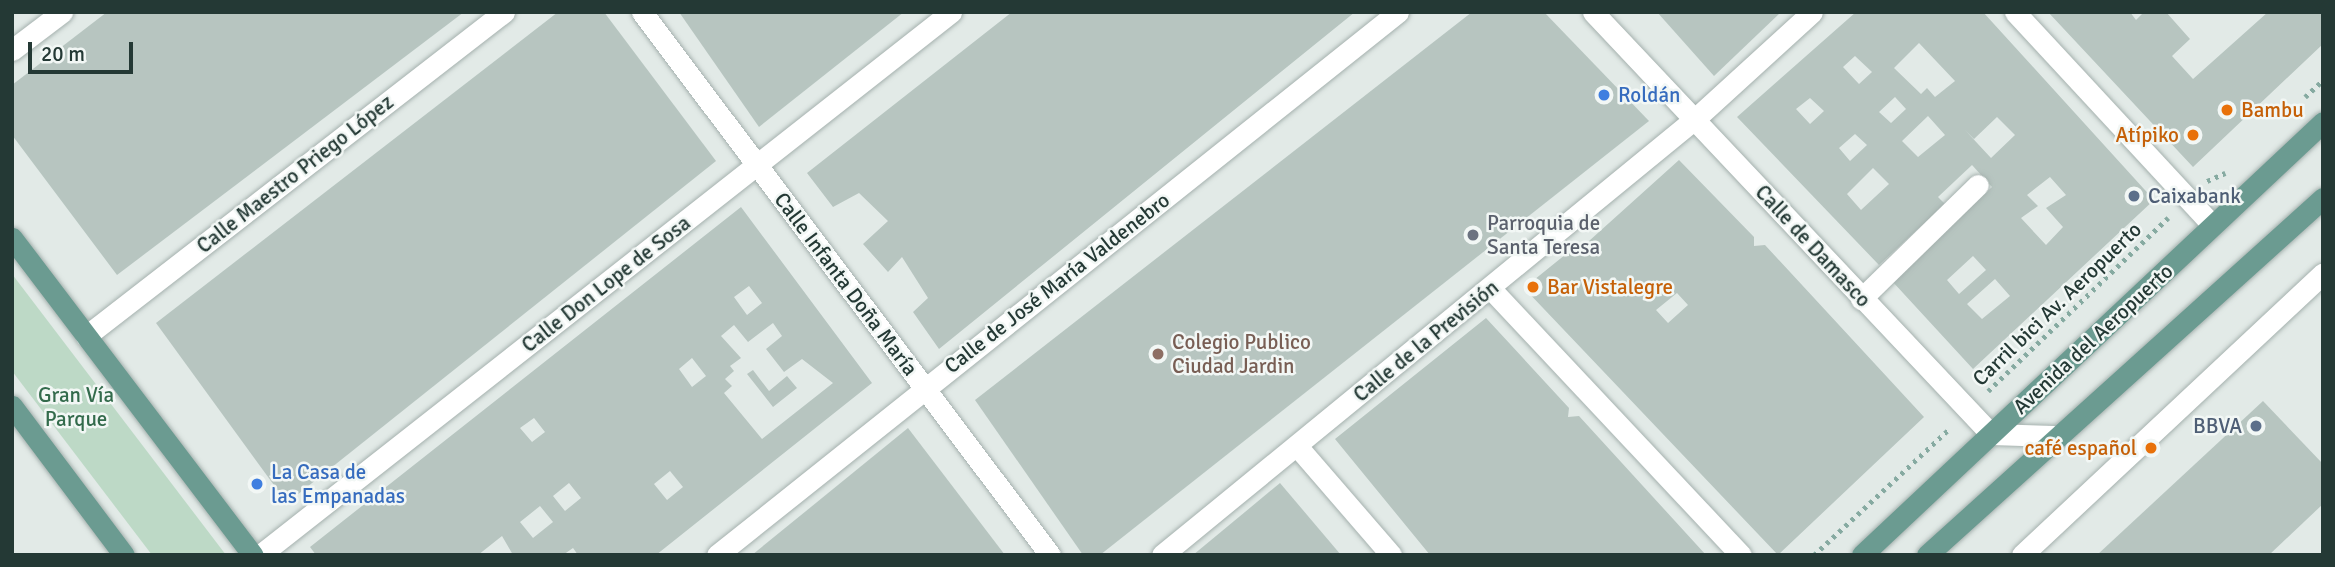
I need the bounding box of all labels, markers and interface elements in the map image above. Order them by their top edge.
scale bar [32,28,136,72]
text: 20 m [41,41,85,67]
place label: Roldán [1618,82,1681,108]
marker: Roldán [1596,87,1612,103]
street label: Calle Maestro Priego López [192,89,398,259]
place label: Bambu [2241,97,2304,123]
marker: Bambu [2219,102,2235,118]
place label: Atípiko [2115,122,2179,148]
marker: Atípiko [2185,127,2201,143]
street label: Calle de Damasco [1750,180,1876,312]
place label: Caixabank [2148,183,2241,209]
street label: Calle Infanta Doña María [769,187,923,381]
street label: Calle de José María Valdenebro [939,187,1175,379]
marker: Caixabank [2126,188,2142,204]
street label: Calle Don Lope de Sosa [517,210,695,358]
place label: Parroquia de Santa Teresa [1487,210,1600,260]
street label: Carril bici Av. Aeropuerto [1967,217,2147,391]
marker: Parroquia de Santa Teresa [1465,227,1481,243]
street label: Avenida del Aeropuerto [2008,259,2178,419]
place label: Bar Vistalegre [1547,274,1673,300]
street label: Calle de la Previsión [1348,275,1504,407]
marker: Bar Vistalegre [1525,279,1541,295]
place label: Colegio Publico Ciudad Jardin [1172,329,1311,379]
marker: Colegio Publico Ciudad Jardin [1150,346,1166,362]
park label: Gran Vía Parque [38,382,114,432]
place label: BBVA [2193,413,2242,439]
marker: BBVA [2248,418,2264,434]
place label: café español [2024,435,2137,461]
marker: café español [2143,440,2159,456]
place label: La Casa de las Empanadas [271,459,405,509]
marker: La Casa de las Empanadas [249,476,265,492]

